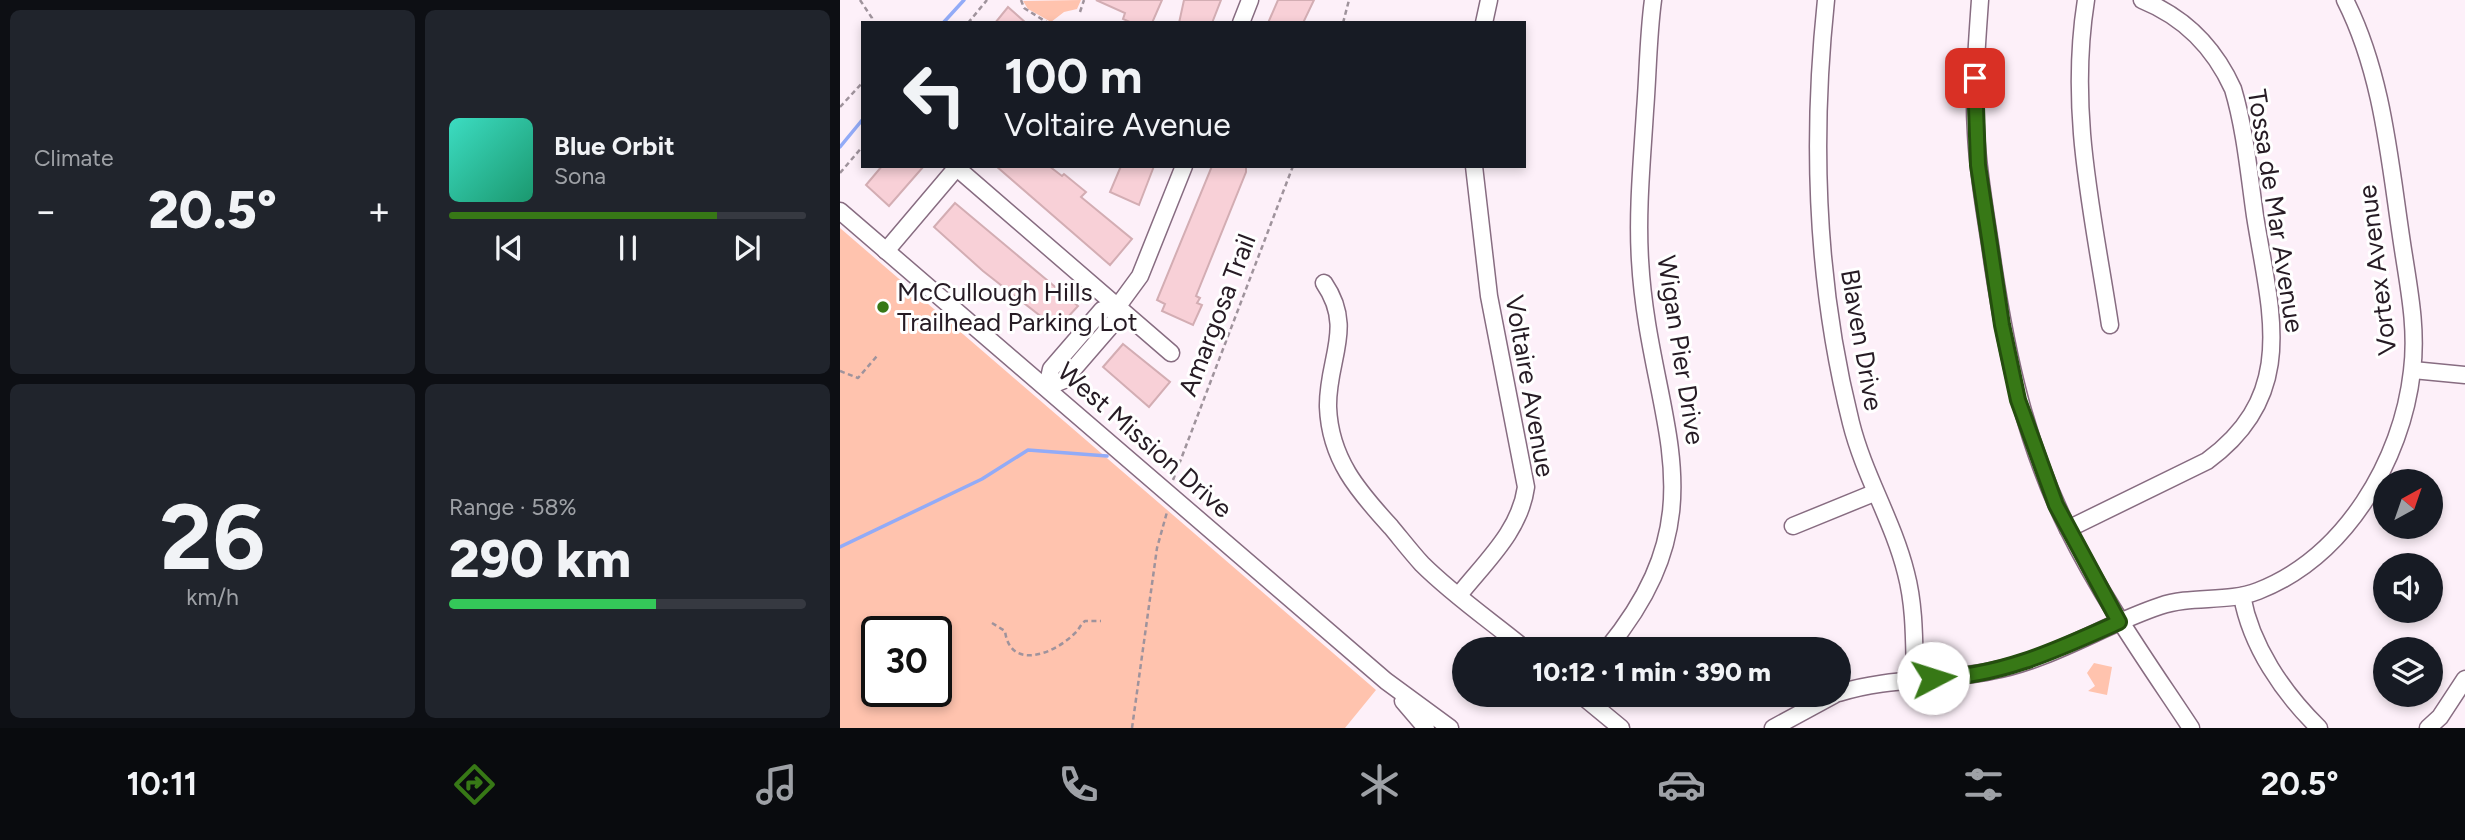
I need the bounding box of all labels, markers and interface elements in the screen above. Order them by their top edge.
text: 100 m [1004,46,1143,105]
pin [1945,48,2005,108]
icon: left [889,49,980,140]
icon: arrive [1956,59,1994,97]
street label: Tossa de Mar Avenue [2241,87,2311,335]
text: Voltaire Avenue [1004,106,1231,144]
text: Blue Orbit [554,130,675,162]
text: Climate [34,144,113,172]
text: Sona [554,162,606,190]
text: 20.5° [148,179,277,241]
street label: Vortex Avenue [2351,183,2403,357]
text: − [34,188,58,234]
text: + [367,188,391,234]
icon: previous [490,229,528,267]
icon: pause [609,229,647,267]
icon: next [728,229,766,267]
street label: Amargosa Trail [1171,230,1263,400]
street label: Wigan Pier Drive [1650,253,1712,447]
street label: Blaven Drive [1834,267,1890,413]
place label: McCullough Hills Trailhead Parking Lot [897,276,1138,338]
street label: Voltaire Avenue [1498,293,1562,479]
marker: McCullough Hills Trailhead Parking Lot [875,299,891,315]
street label: West Mission Drive [1051,355,1239,525]
north arrow [2373,469,2443,539]
map controls [2373,469,2443,707]
text: 26 [160,483,265,592]
text: Range · 58% [449,493,577,521]
text: 290 km [449,528,631,590]
button: sound [2373,553,2443,623]
text: km/h [186,583,239,611]
speed limit sign: 30 [861,616,952,707]
button: layers [2373,637,2443,707]
position arrow [1896,641,1970,715]
text: 10:12 · 1 min · 390 m [1532,656,1771,688]
icon: directions [450,760,499,809]
icon: music [752,760,801,809]
icon: phone [1054,760,1103,809]
icon: climate [1355,760,1404,809]
icon: car [1657,760,1706,809]
icon: filters [1959,760,2008,809]
text: 10:11 [126,765,197,803]
text: 20.5° [2261,765,2339,803]

